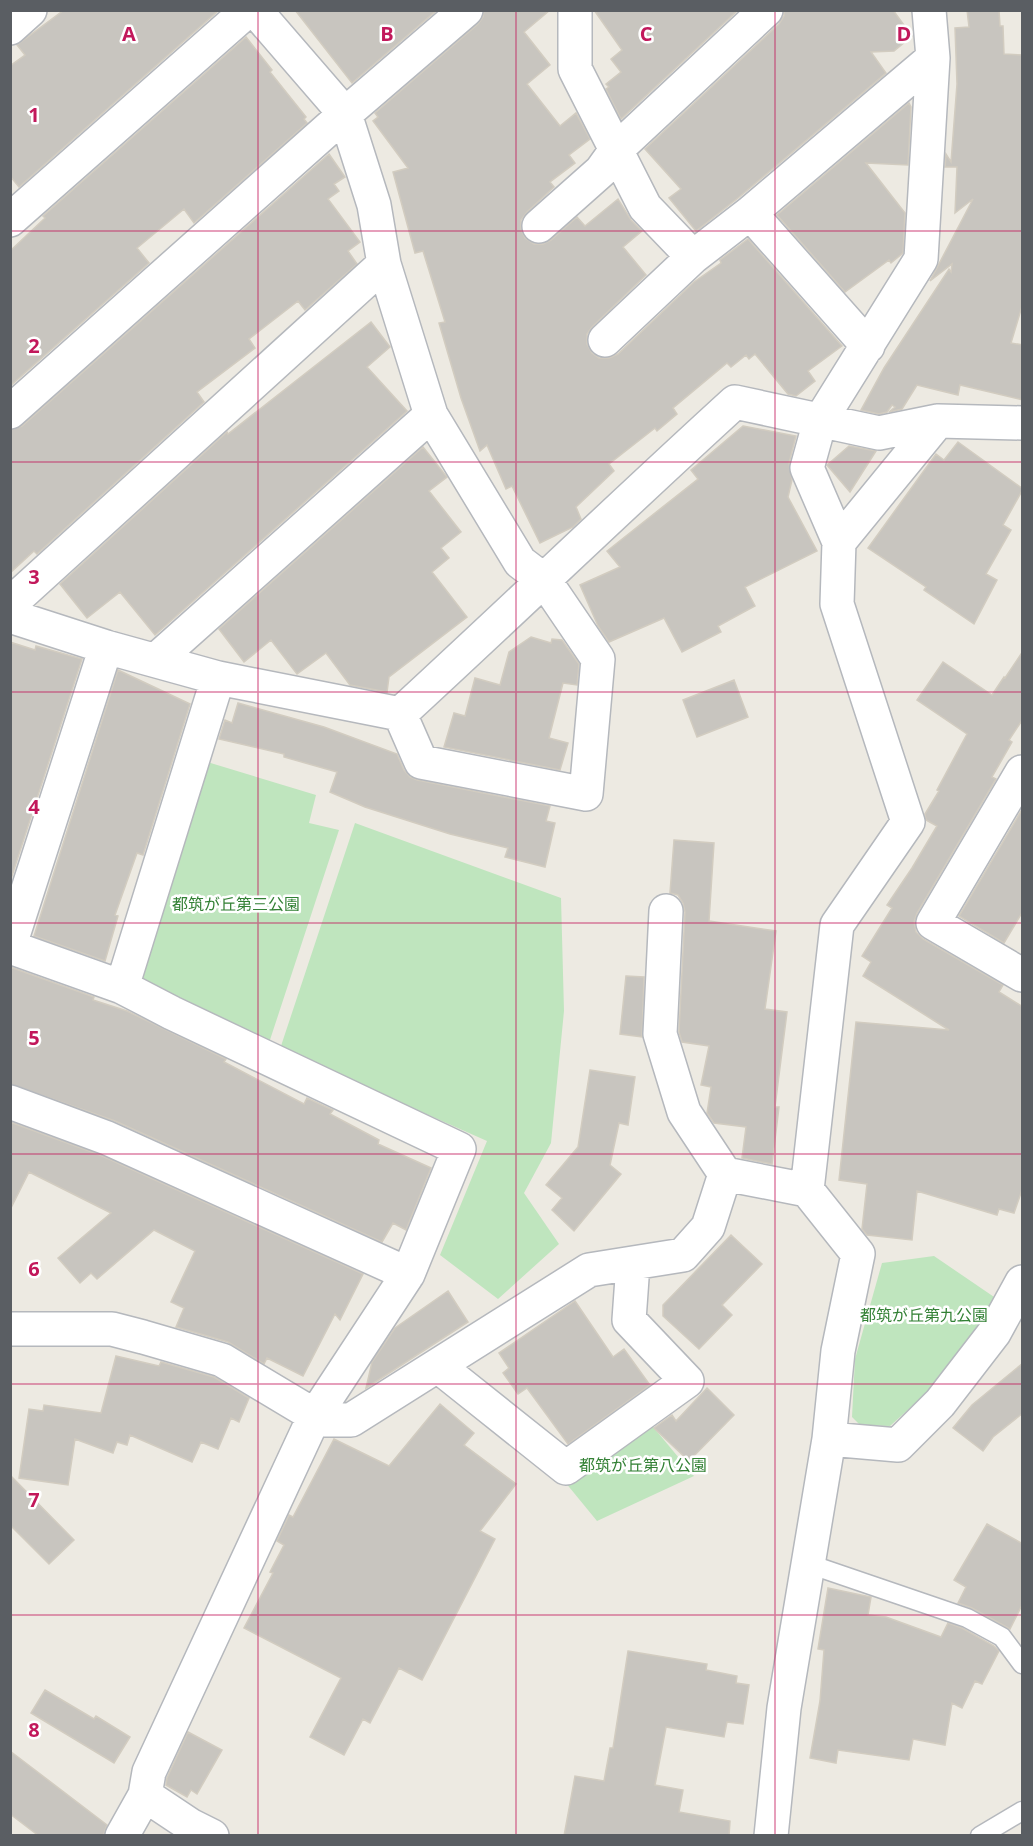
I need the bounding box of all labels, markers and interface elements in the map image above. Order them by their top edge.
text: A [122,20,136,47]
text: B [380,20,394,47]
text: C [640,20,653,47]
text: D [897,20,911,47]
text: 1 [28,101,40,128]
text: 2 [28,332,40,359]
text: 3 [28,563,40,590]
text: 4 [28,793,40,820]
park label: 都筑が丘第三公園 [172,893,300,915]
text: 5 [28,1024,40,1051]
text: 6 [28,1255,40,1282]
park label: 都筑が丘第九公園 [860,1304,988,1326]
park label: 都筑が丘第八公園 [579,1454,707,1476]
text: 7 [28,1486,40,1513]
text: 8 [28,1716,40,1743]

